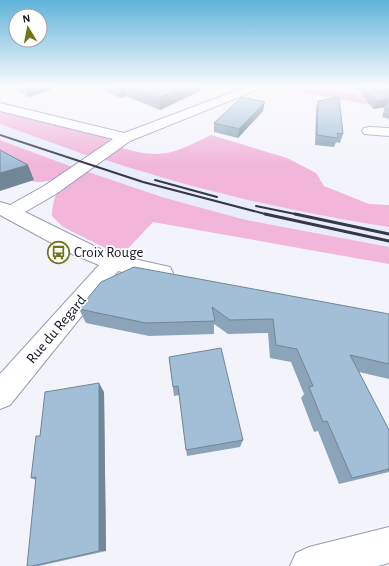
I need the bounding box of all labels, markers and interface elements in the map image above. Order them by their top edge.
north arrow [8,8,48,48]
text: N [22,13,31,25]
bus stop icon: Croix Rouge [45,239,71,265]
place label: Croix Rouge [74,245,143,260]
street label: Rue du Regard [24,292,89,366]

